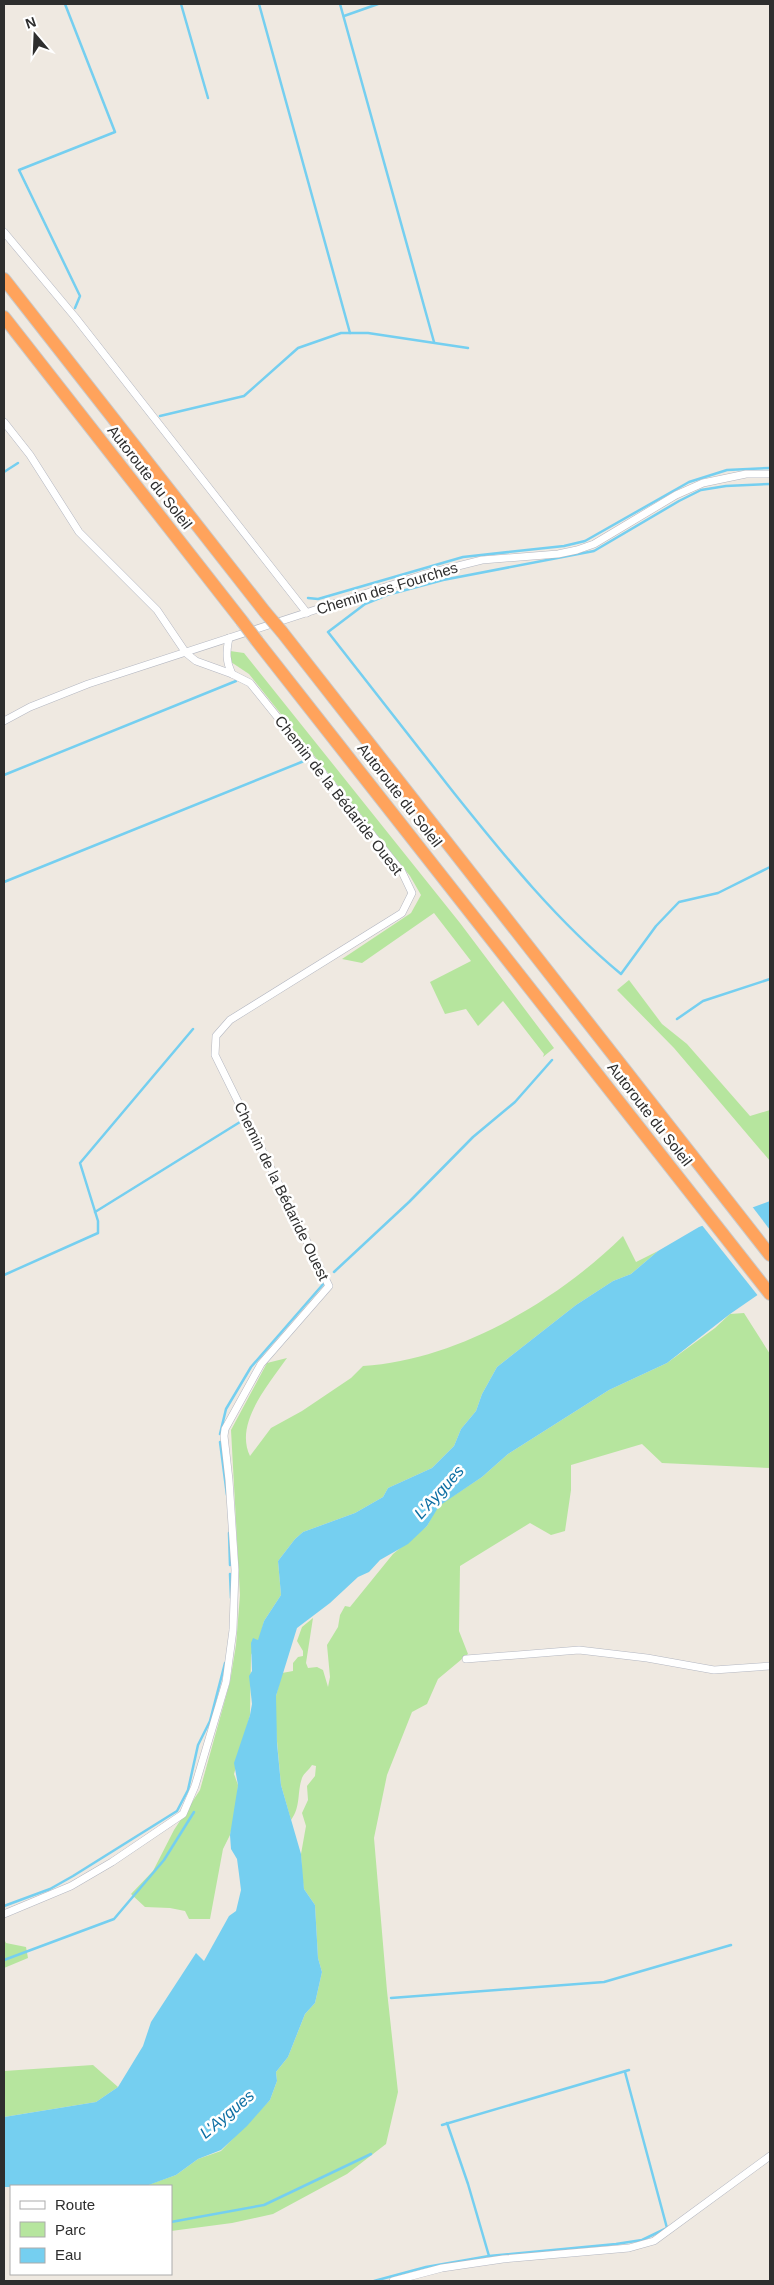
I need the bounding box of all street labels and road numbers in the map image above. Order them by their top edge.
street label: Autoroute du Soleil [104,422,196,532]
street label: Chemin des Fourches [314,558,460,618]
street label: Chemin de la Bédaride Ouest [272,712,407,878]
street label: Autoroute du Soleil [354,740,446,850]
street label: Autoroute du Soleil [604,1059,696,1169]
street label: Chemin de la Bédaride Ouest [231,1099,333,1284]

